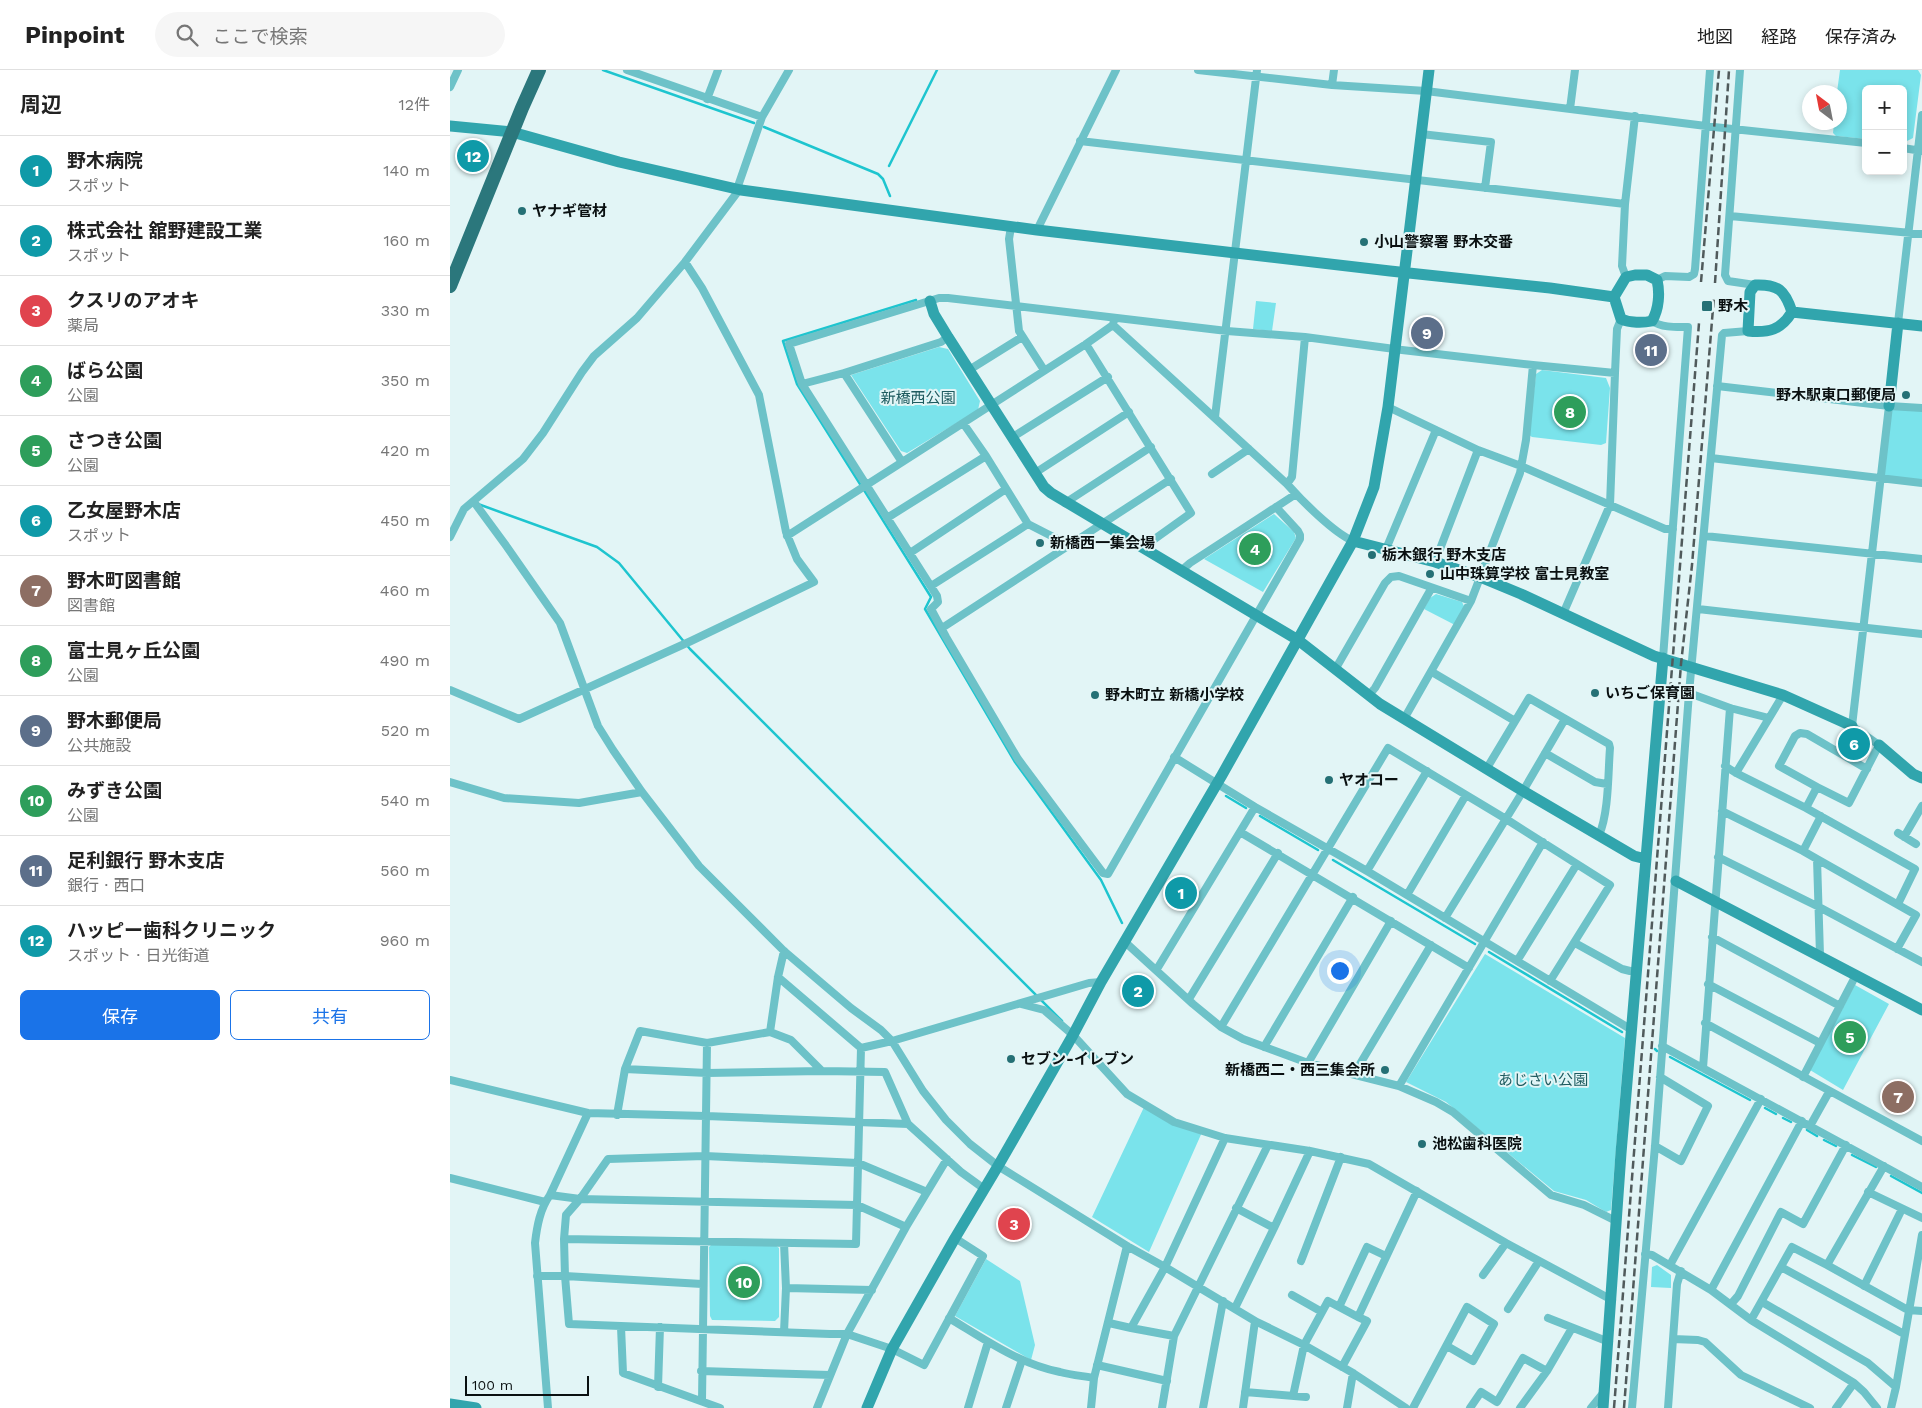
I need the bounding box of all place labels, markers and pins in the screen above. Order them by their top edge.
pin: 12 [457,137,489,175]
place label: ヤナギ管材 [532,202,607,220]
marker: ヤナギ管材 [516,205,528,217]
place label: 小山警察署 野木交番 [1374,233,1513,251]
marker: 小山警察署 野木交番 [1358,236,1370,248]
place label: 野木 [1718,297,1748,315]
marker: 野木 [1700,299,1714,313]
pin: 9 [1411,314,1443,352]
pin: 11 [1635,331,1667,369]
place label: 野木駅東口郵便局 [1776,386,1896,404]
marker: 野木駅東口郵便局 [1900,389,1912,401]
pin: 8 [1554,393,1586,431]
pin: 4 [1239,530,1271,568]
place label: 新橋西一集会場 [1050,534,1155,552]
marker: 新橋西一集会場 [1034,537,1046,549]
place label: 栃木銀行 野木支店 [1382,546,1506,564]
marker: 栃木銀行 野木支店 [1366,549,1378,561]
place label: 山中珠算学校 富士見教室 [1440,565,1609,583]
marker: 山中珠算学校 富士見教室 [1424,568,1436,580]
place label: いちご保育園 [1605,684,1695,702]
place label: 野木町立 新橋小学校 [1105,686,1244,704]
marker: いちご保育園 [1589,687,1601,699]
marker: 野木町立 新橋小学校 [1089,689,1101,701]
pin: 6 [1838,725,1870,763]
place label: ヤオコー [1339,771,1399,789]
marker: ヤオコー [1323,774,1335,786]
pin: 1 [1165,874,1197,912]
pin: 2 [1122,972,1154,1010]
pin: 5 [1834,1018,1866,1056]
place label: セブン-イレブン [1021,1050,1134,1068]
marker: セブン-イレブン [1005,1053,1017,1065]
place label: 新橋西二・西三集会所 [1225,1061,1375,1079]
marker: 新橋西二・西三集会所 [1379,1064,1391,1076]
pin: 7 [1882,1078,1914,1116]
place label: 池松歯科医院 [1432,1135,1522,1153]
marker: 池松歯科医院 [1416,1138,1428,1150]
pin: 3 [998,1205,1030,1243]
pin: 10 [728,1263,760,1301]

